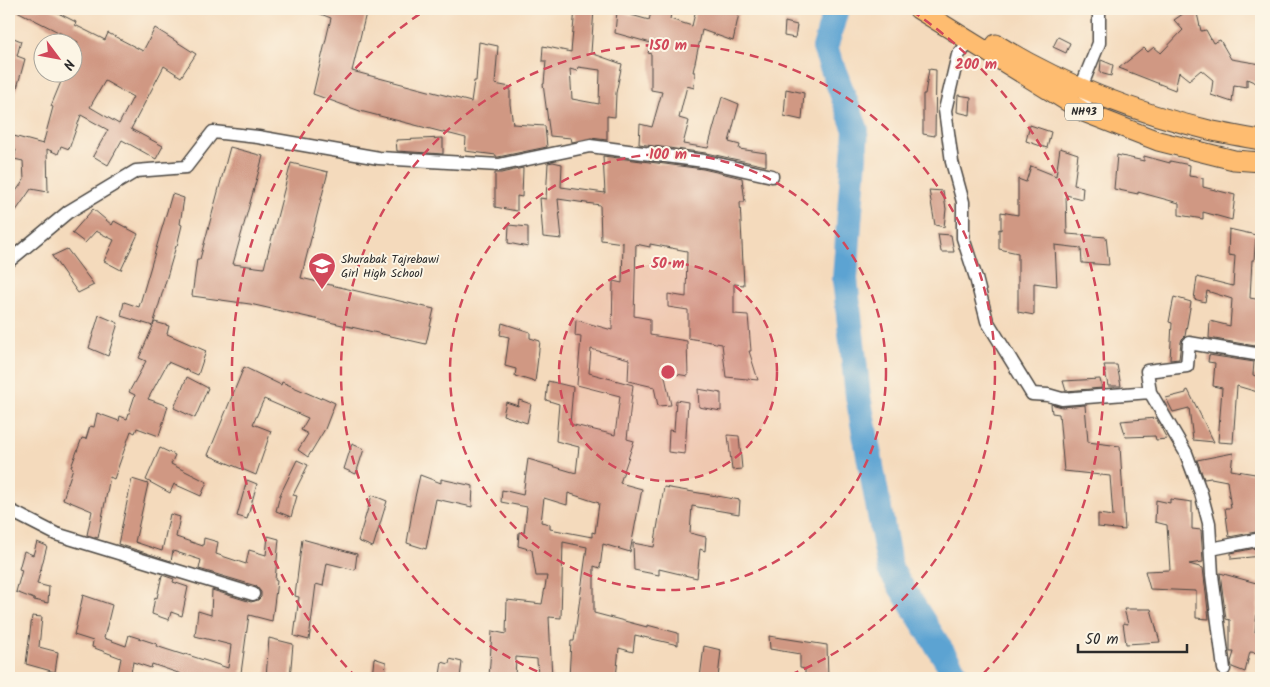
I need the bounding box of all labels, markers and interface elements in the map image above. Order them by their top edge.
north arrow [32,32,82,82]
text: 150 m [649,34,687,58]
text: 200 m [955,53,997,77]
text: N [56,55,80,74]
road number: NH93 [1065,104,1103,120]
text: 100 m [649,143,687,167]
place label: Shurabak Tajrebawi Girl High School [341,250,440,283]
school or university icon: Shurabak Tajrebawi Girl High School [307,251,337,290]
text: 50 m [650,252,685,276]
centre of rings [659,363,677,381]
scale bar [1078,622,1186,654]
text: 50 m [1085,628,1119,652]

